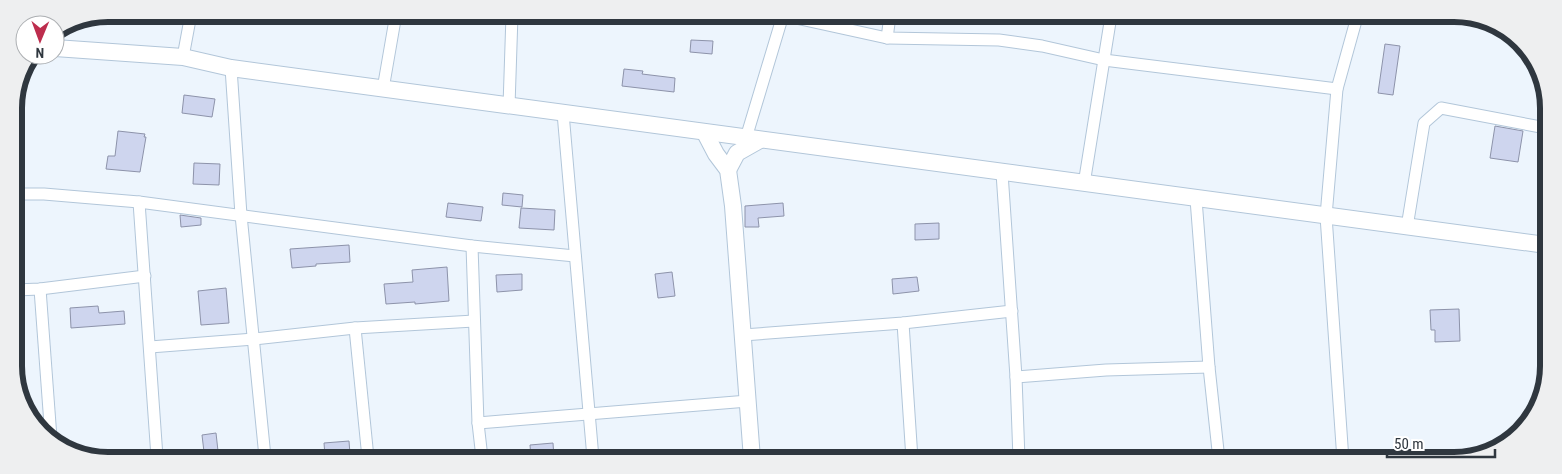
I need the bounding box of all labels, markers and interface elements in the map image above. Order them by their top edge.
north arrow [15,15,65,65]
text: N [35,45,44,61]
scale bar [1387,426,1494,458]
text: 50 m [1394,435,1424,453]

